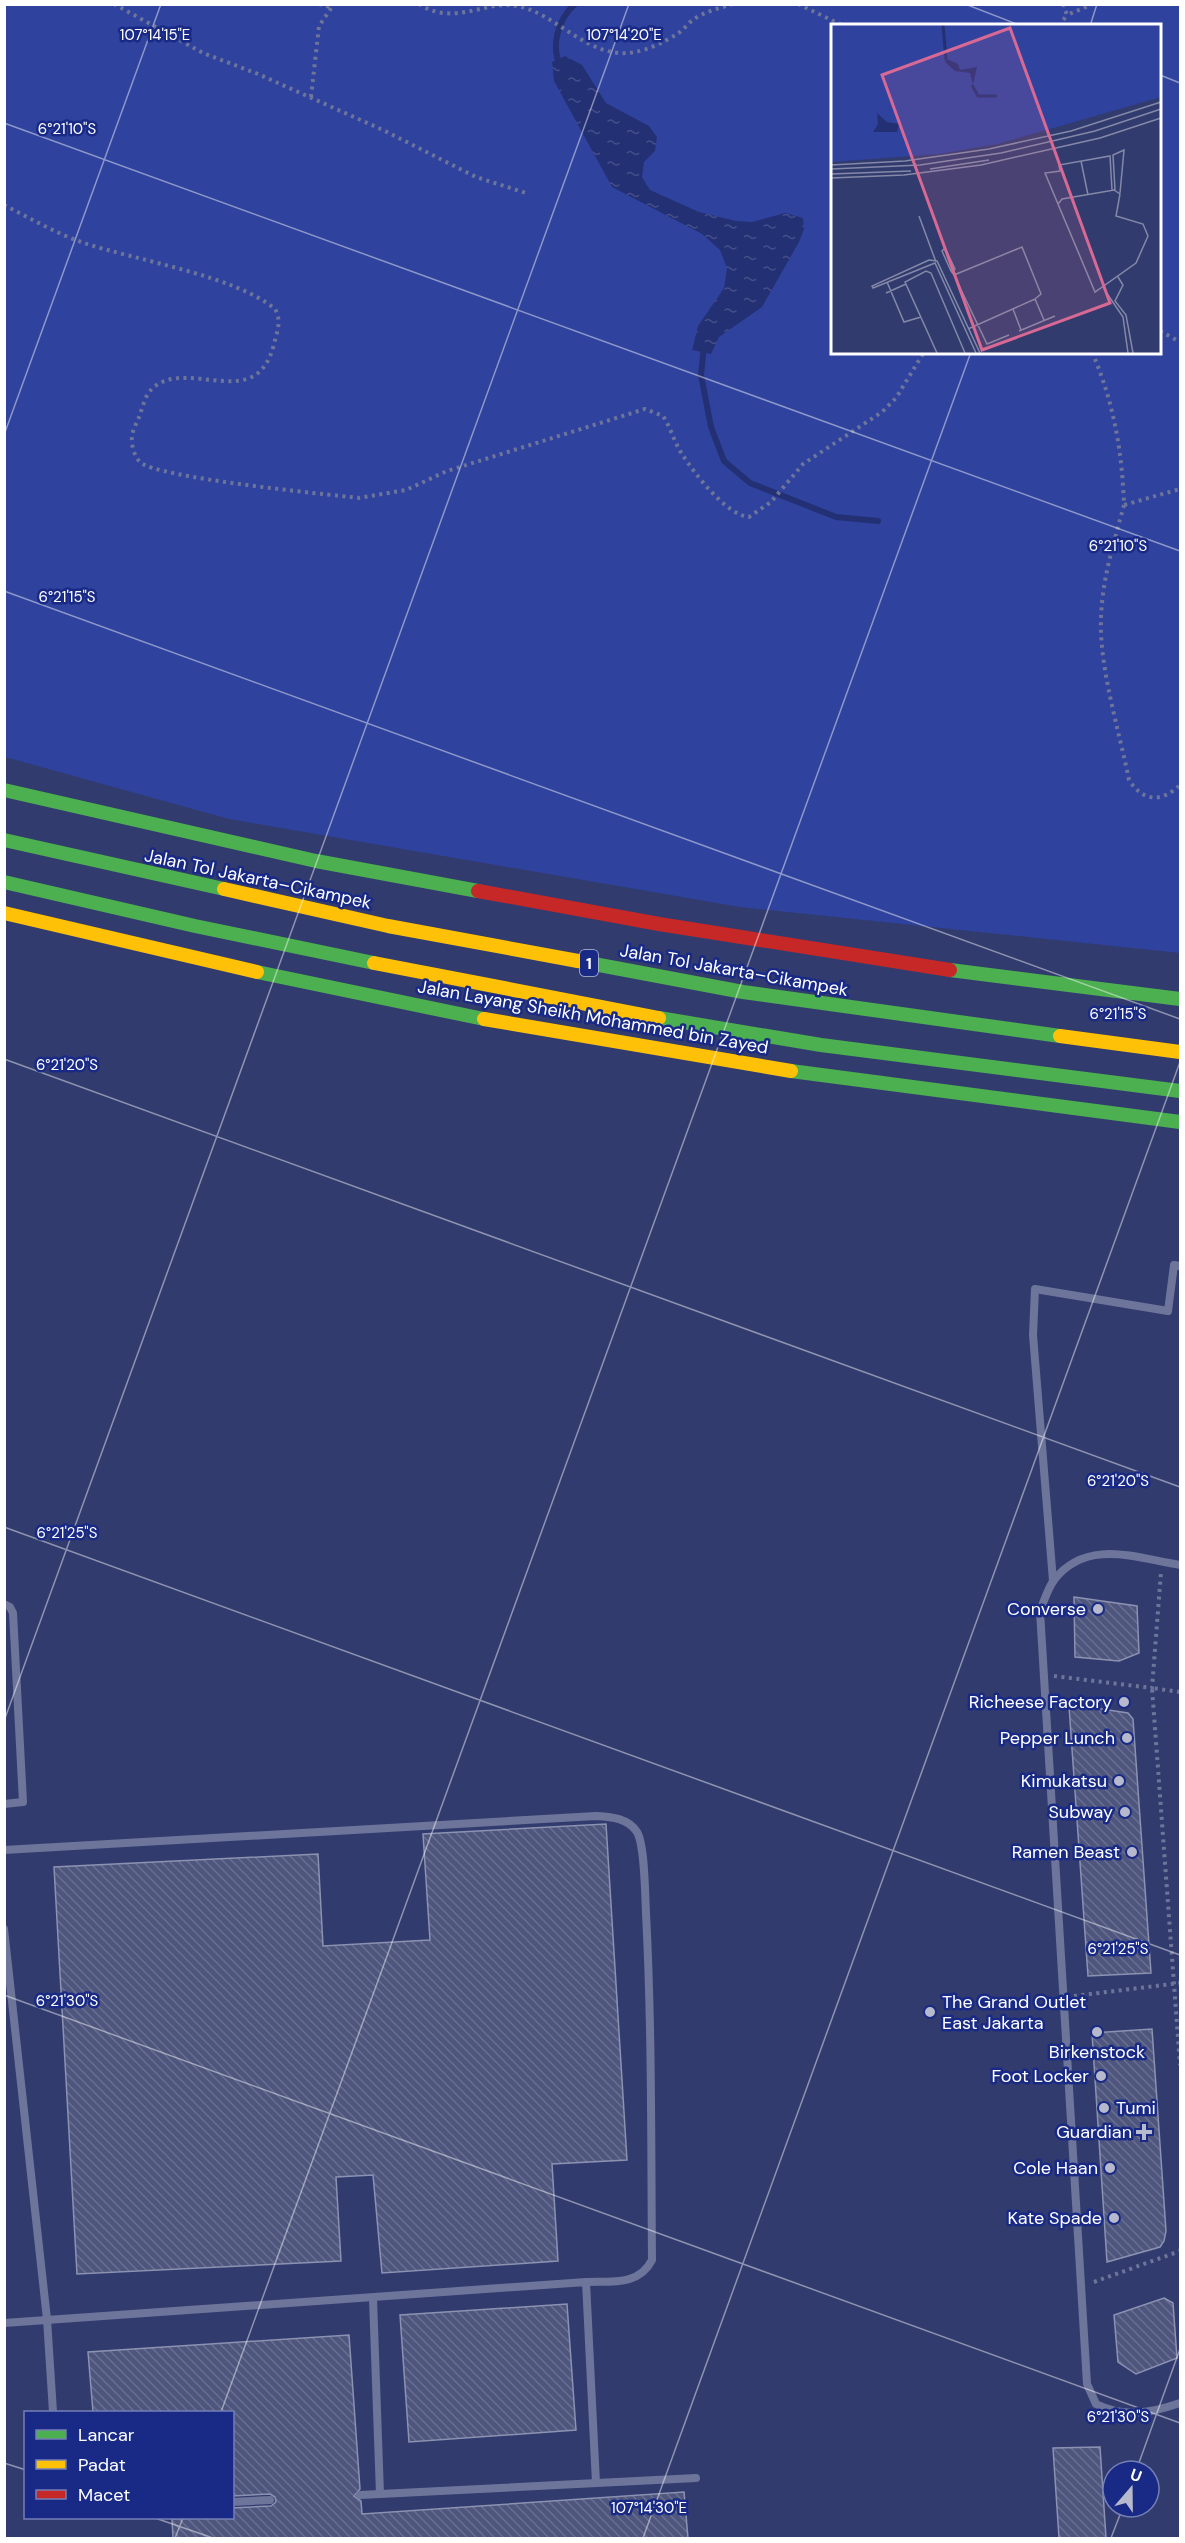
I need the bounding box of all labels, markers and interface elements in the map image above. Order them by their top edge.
inset map [831,24,1161,354]
text: 107°14'15"E [120,25,190,45]
text: 107°14'20"E [586,25,662,45]
text: 6°21'10"S [38,119,96,139]
text: 6°21'10"S [1089,536,1147,556]
text: 6°21'15"S [39,587,96,607]
street label: Jalan Tol Jakarta–Cikampek [142,843,374,915]
street label: Jalan Tol Jakarta–Cikampek [618,938,850,1002]
road number: 1 [580,950,598,976]
street label: Jalan Layang Sheikh Mohammed bin Zayed [416,974,770,1060]
text: 6°21'15"S [1090,1004,1147,1024]
text: 6°21'20"S [36,1055,98,1075]
text: 6°21'20"S [1087,1471,1149,1491]
text: 6°21'25"S [37,1523,98,1543]
place label: Converse [1007,1597,1086,1621]
marker: Converse [1091,1602,1105,1616]
place label: Richeese Factory [969,1690,1112,1714]
marker: Richeese Factory [1117,1695,1131,1709]
place label: Pepper Lunch [1000,1726,1115,1750]
marker: Pepper Lunch [1120,1731,1134,1745]
place label: Kimukatsu [1021,1769,1107,1793]
marker: Kimukatsu [1112,1774,1126,1788]
place label: Subway [1048,1800,1113,1824]
marker: Subway [1118,1805,1132,1819]
place label: Ramen Beast [1012,1840,1120,1864]
marker: Ramen Beast [1125,1845,1139,1859]
text: 6°21'25"S [1088,1939,1149,1959]
place label: The Grand Outlet East Jakarta [942,1990,1086,2035]
text: 6°21'30"S [36,1991,99,2011]
marker: The Grand Outlet East Jakarta [923,2005,937,2019]
marker: Birkenstock [1090,2025,1104,2039]
place label: Birkenstock [1049,2040,1145,2064]
place label: Foot Locker [992,2064,1089,2088]
marker: Foot Locker [1094,2069,1108,2083]
place label: Tumi [1116,2096,1156,2120]
marker: Tumi [1097,2101,1111,2115]
place label: Guardian [1056,2120,1132,2144]
marker: Guardian [1137,2125,1151,2139]
place label: Cole Haan [1013,2156,1098,2180]
marker: Cole Haan [1103,2161,1117,2175]
place label: Kate Spade [1008,2206,1102,2230]
marker: Kate Spade [1107,2211,1121,2225]
text: 6°21'30"S [1087,2407,1150,2427]
legend [24,2411,234,2519]
text: Lancar [78,2423,135,2447]
text: Padat [78,2453,126,2477]
north arrow [1101,2459,1161,2519]
text: U [1127,2464,1145,2487]
text: Macet [78,2483,130,2507]
text: 107°14'30"E [611,2498,687,2518]

